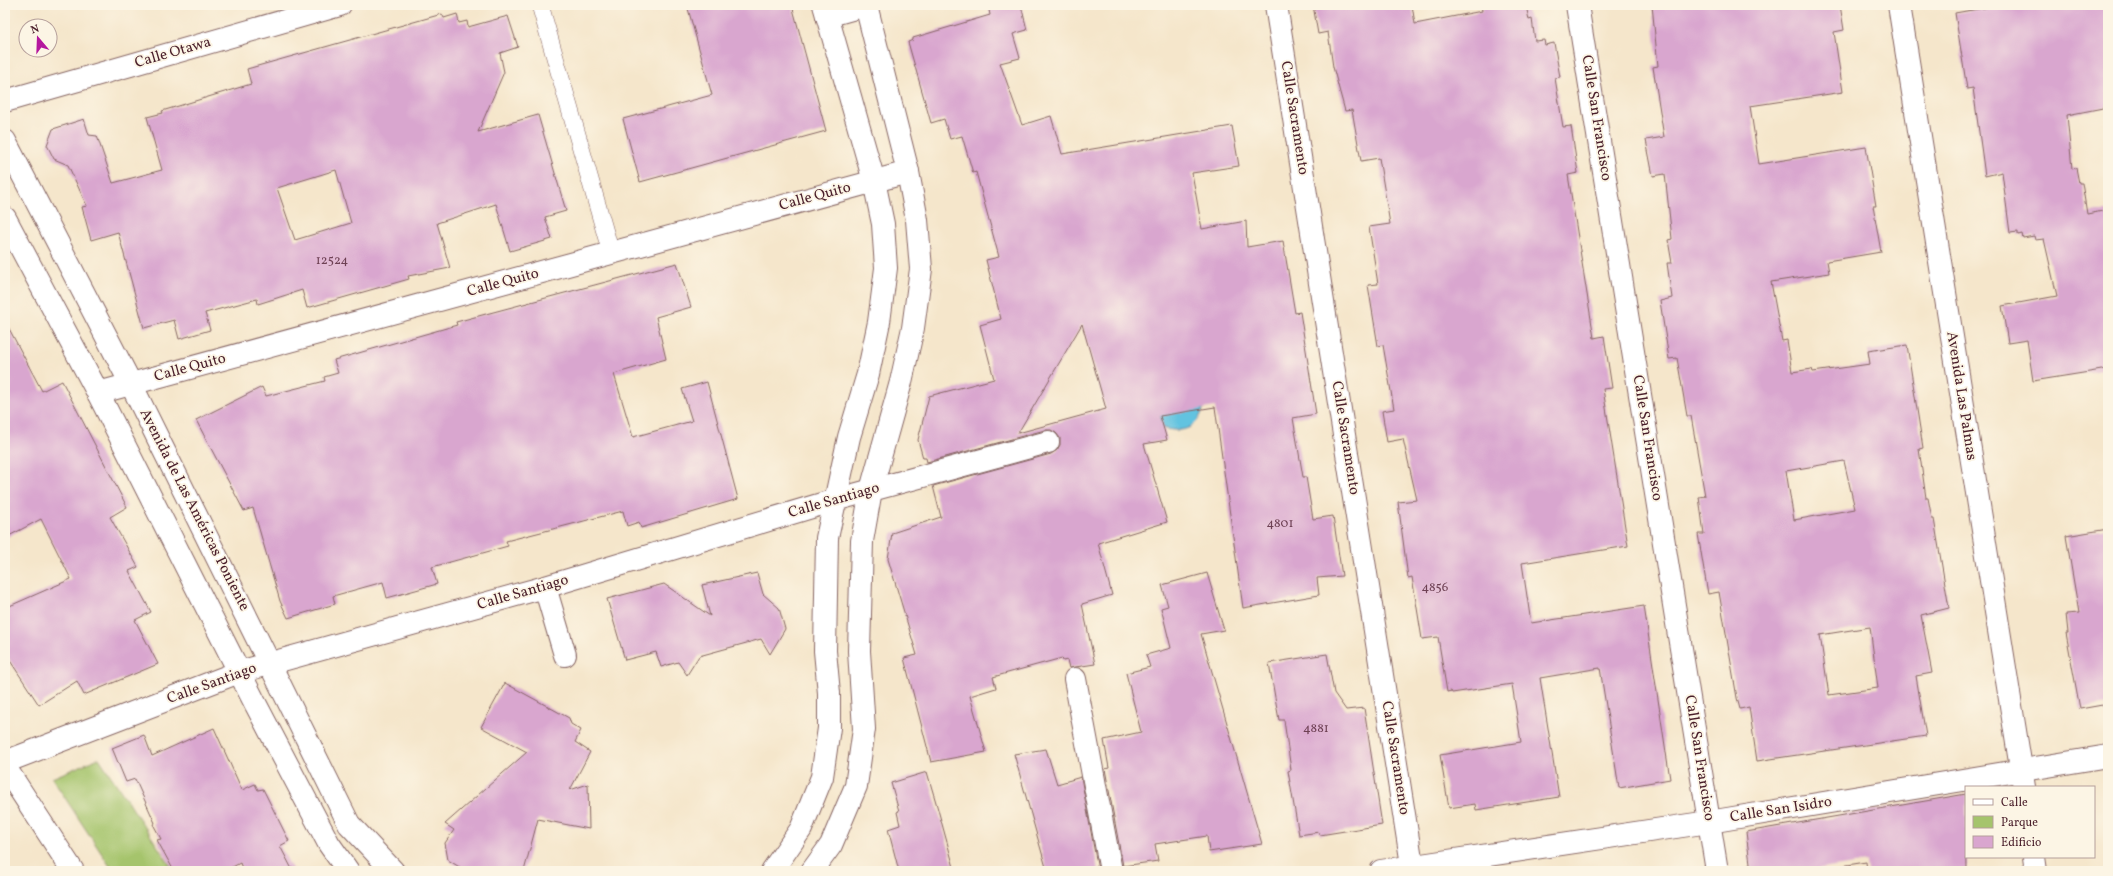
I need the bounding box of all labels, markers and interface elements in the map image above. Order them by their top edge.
north arrow [18,18,58,58]
text: N [29,22,41,38]
street label: Calle Otawa [132,32,214,74]
street label: Calle San Francisco [1576,54,1616,182]
street label: Calle Sacramento [1275,60,1313,176]
street label: Calle Quito [777,177,853,217]
house number: 12524 [316,252,349,270]
street label: Calle Quito [465,263,541,303]
street label: Avenida Las Palmas [1940,330,1982,462]
street label: Calle Quito [152,348,228,388]
street label: Calle San Francisco [1627,374,1667,502]
street label: Calle Sacramento [1326,380,1364,496]
street label: Avenida de Las Américas Poniente [134,405,254,615]
street label: Calle Santiago [786,478,882,524]
house number: 4801 [1267,515,1293,533]
street label: Calle Santiago [475,570,571,616]
house number: 4856 [1422,579,1449,597]
street label: Calle Santiago [164,658,260,710]
street label: Calle San Francisco [1679,694,1719,822]
street label: Calle Sacramento [1376,700,1414,816]
house number: 4881 [1303,720,1329,738]
legend [1965,786,2095,858]
street label: Calle San Isidro [1728,792,1834,828]
text: Calle [2001,795,2028,811]
text: Parque [2001,815,2038,831]
text: Edificio [2001,835,2041,851]

